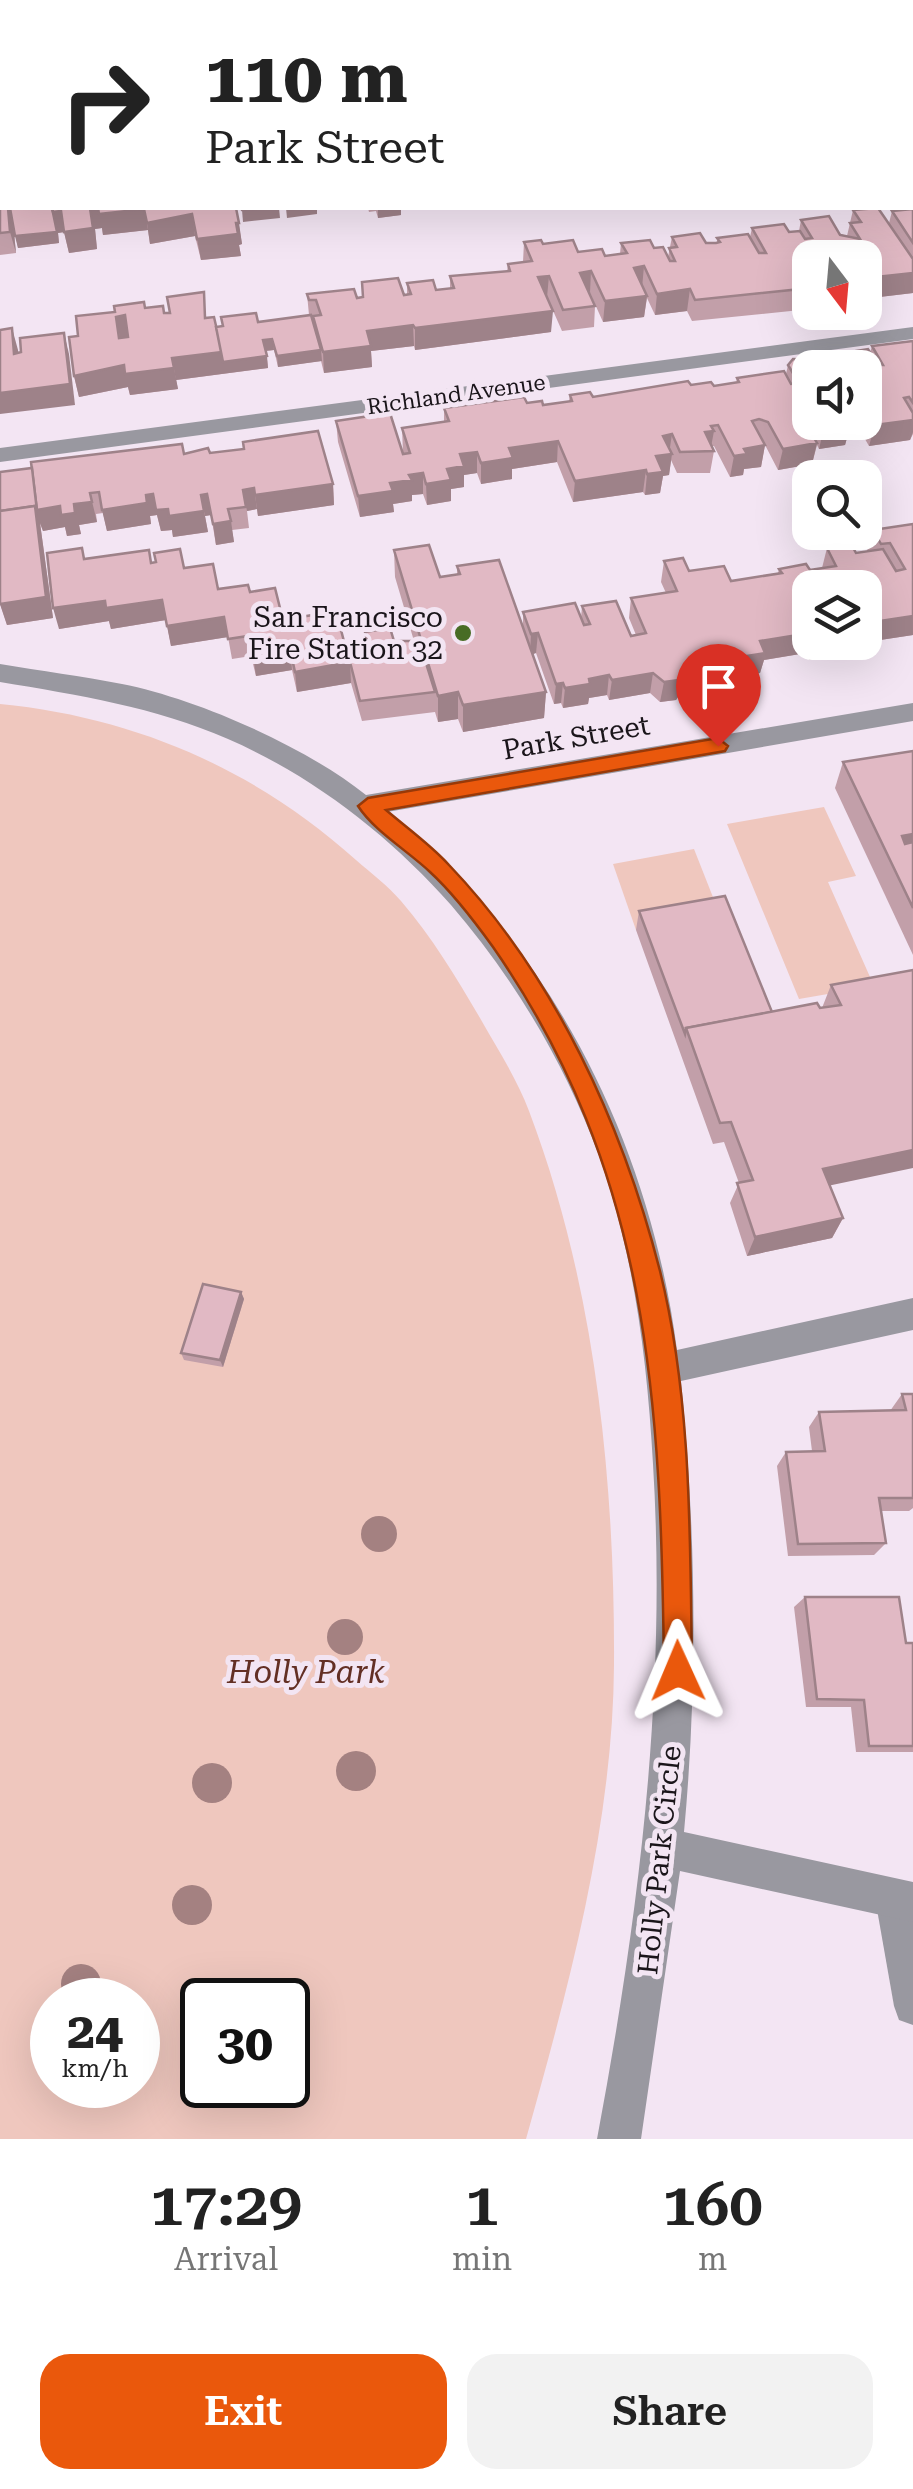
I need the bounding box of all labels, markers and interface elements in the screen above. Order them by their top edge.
text: 110 m [205,37,408,119]
icon: right [40,40,170,170]
text: Park Street [205,121,445,174]
north arrow [792,240,882,330]
map controls [792,240,882,660]
button: sound [792,350,882,440]
street label: Richland Avenue [365,370,547,419]
button: search [792,460,882,550]
button: layers [792,570,882,660]
place label: San Francisco Fire Station 32 [248,601,443,666]
marker: San Francisco Fire Station 32 [452,622,474,644]
pin [676,644,761,747]
icon: arrive [691,659,746,714]
street label: Park Street [500,708,652,767]
position arrow [626,1619,730,1723]
park label: Holly Park [226,1653,386,1691]
street label: Holly Park Circle [631,1744,688,1976]
speed limit sign: 30 [180,1978,310,2108]
text: 24 [67,2002,123,2060]
text: km/h [62,2054,128,2083]
text: 17:29 [150,2169,302,2240]
text: 1 [465,2169,499,2240]
text: 160 [662,2169,763,2240]
text: Arrival [174,2240,278,2278]
text: min [452,2240,512,2278]
text: m [698,2240,727,2278]
button: Exit [40,2354,447,2469]
button: Share [467,2354,873,2469]

